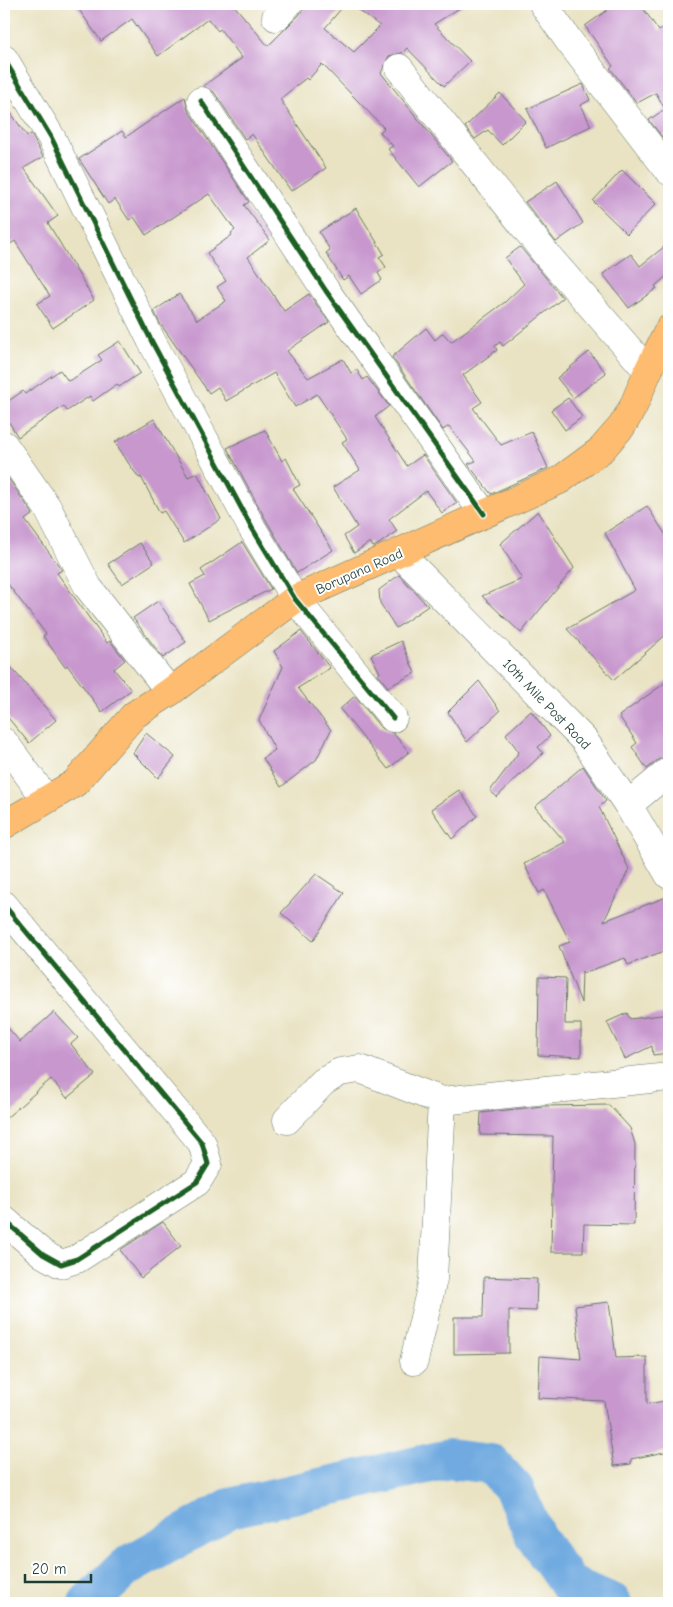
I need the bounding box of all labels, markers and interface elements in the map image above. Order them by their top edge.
street label: Borupana Road [313,545,405,598]
street label: 10th Mile Post Road [499,656,594,753]
scale bar [25,1552,91,1584]
text: 20 m [32,1560,66,1578]

